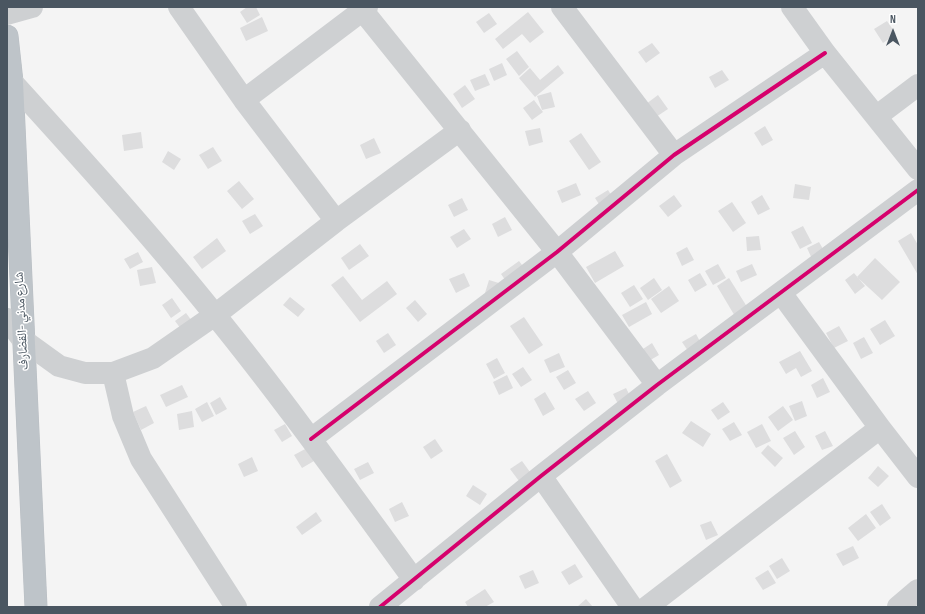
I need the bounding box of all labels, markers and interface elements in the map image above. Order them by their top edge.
north arrow [873,12,913,52]
text: N [890,13,896,26]
street label: شارع مدني -القضارف [12,271,32,371]

